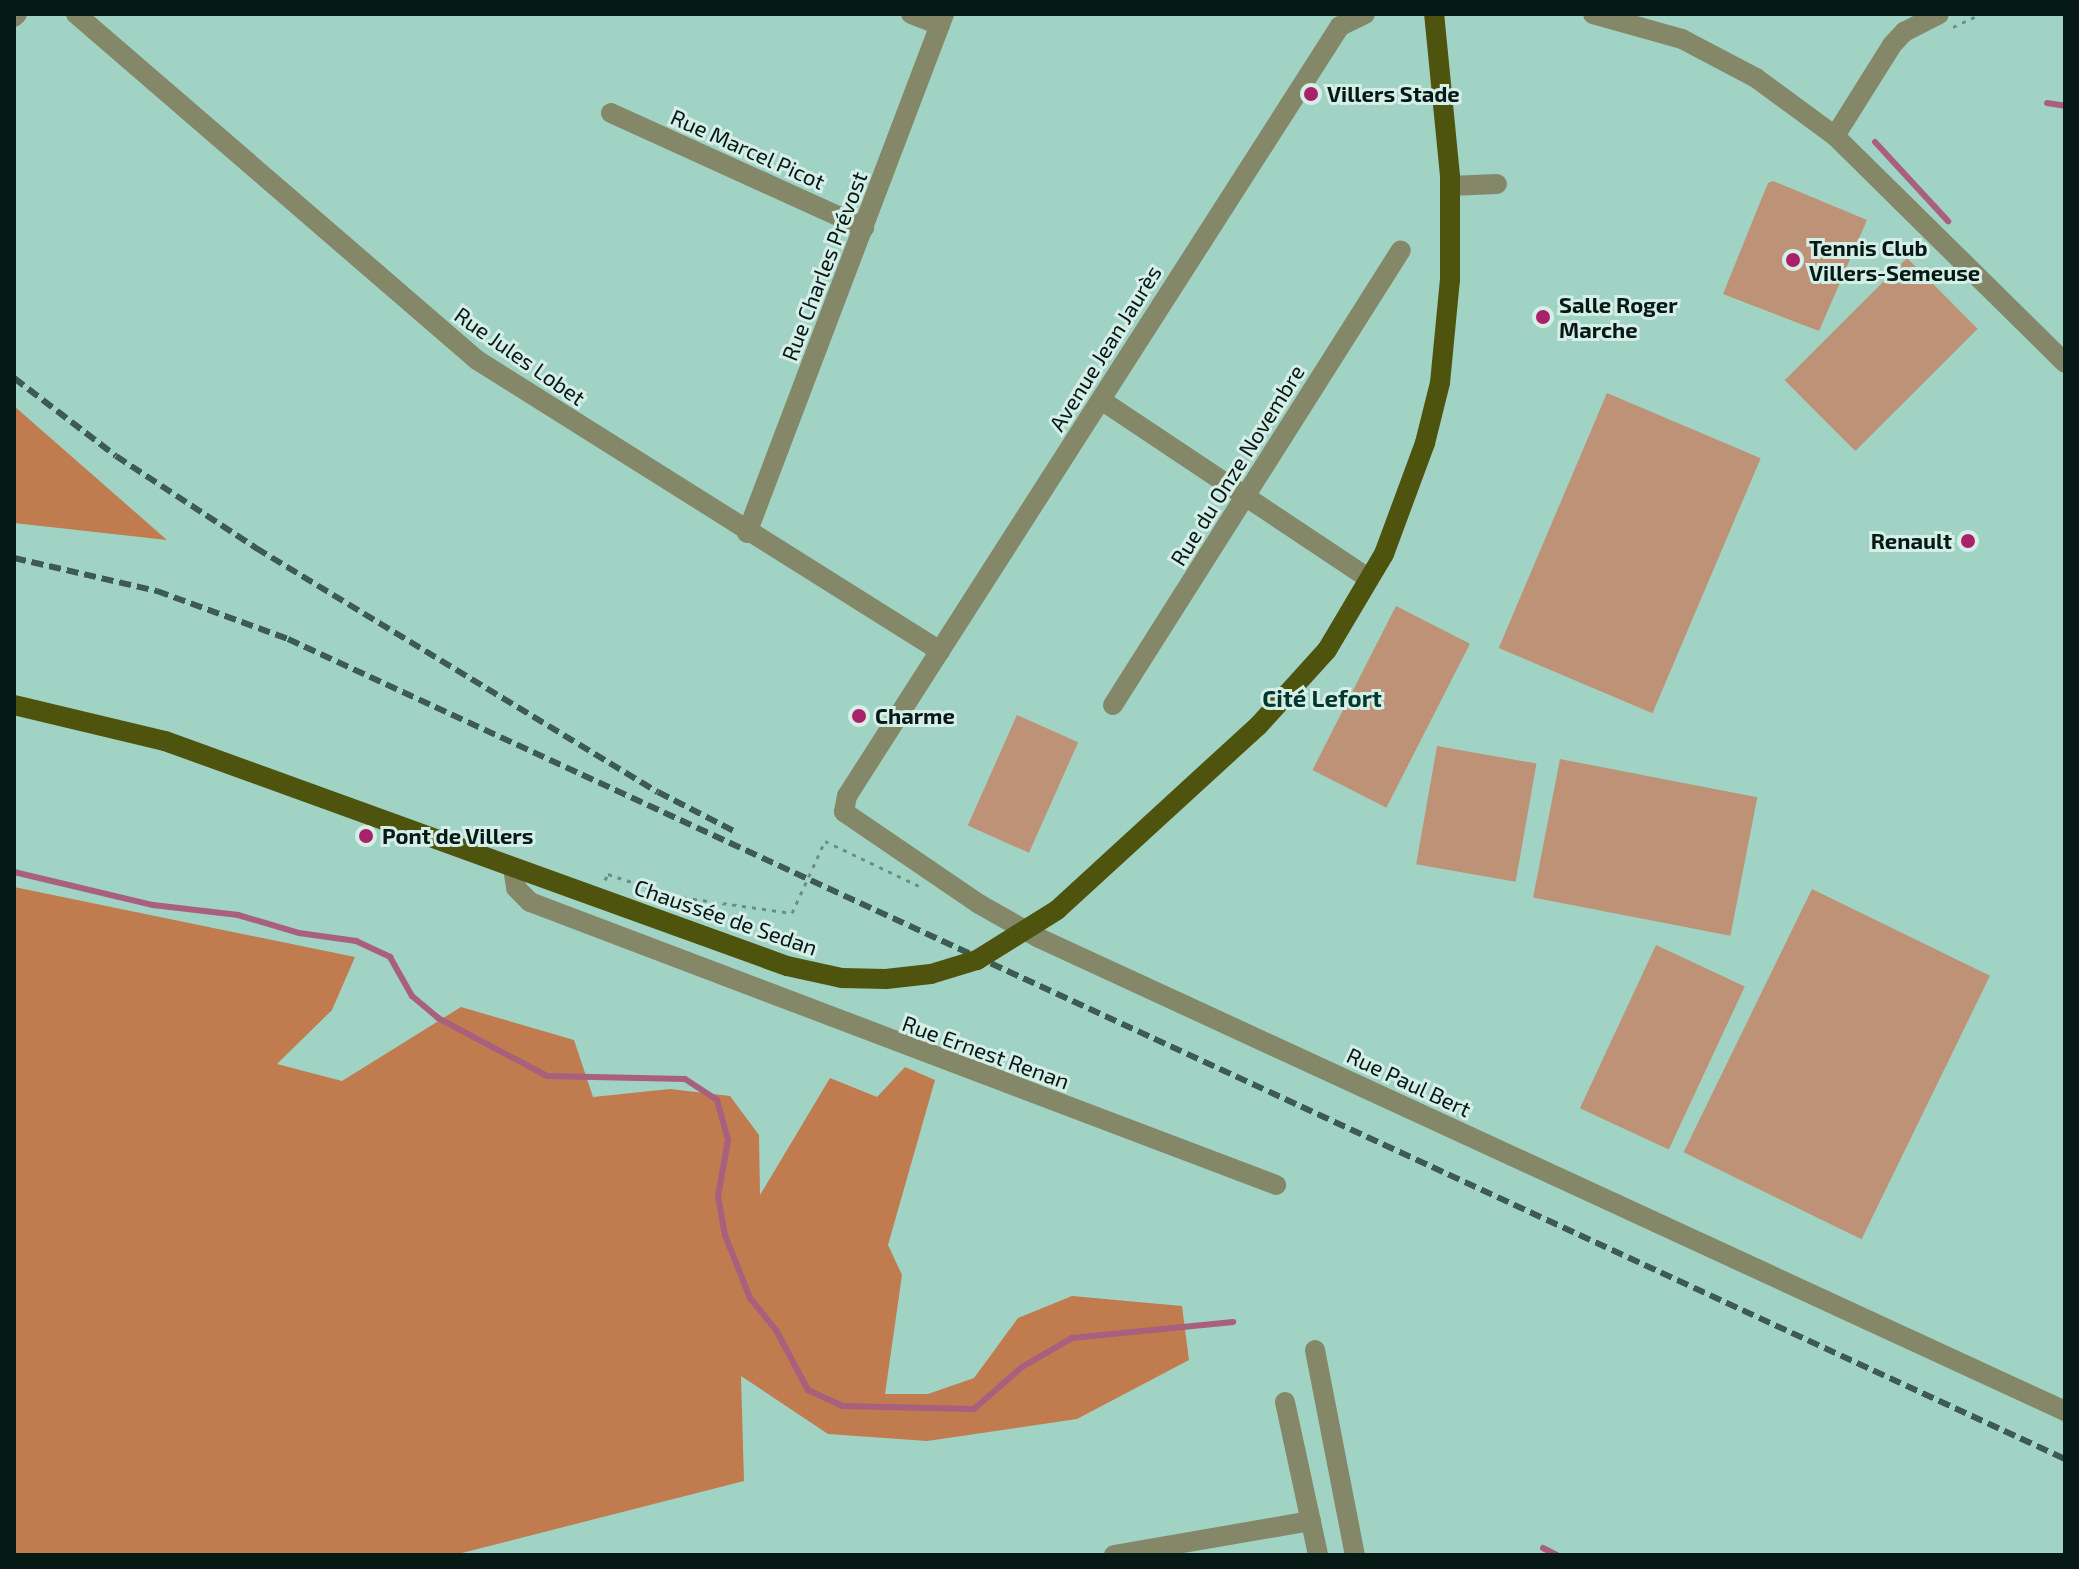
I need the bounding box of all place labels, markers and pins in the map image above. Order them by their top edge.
place label: Villers Stade [1327,81,1460,107]
marker: Villers Stade [1302,85,1320,103]
place label: Tennis Club Villers-Semeuse [1809,234,1980,286]
marker: Tennis Club Villers-Semeuse [1784,251,1802,269]
place label: Salle Roger Marche [1559,291,1678,342]
marker: Salle Roger Marche [1534,308,1552,326]
place label: Renault [1871,528,1952,554]
marker: Renault [1959,532,1977,550]
place label: Charme [875,703,955,729]
marker: Charme [850,707,868,725]
place label: Pont de Villers [382,823,534,849]
marker: Pont de Villers [357,827,375,845]

